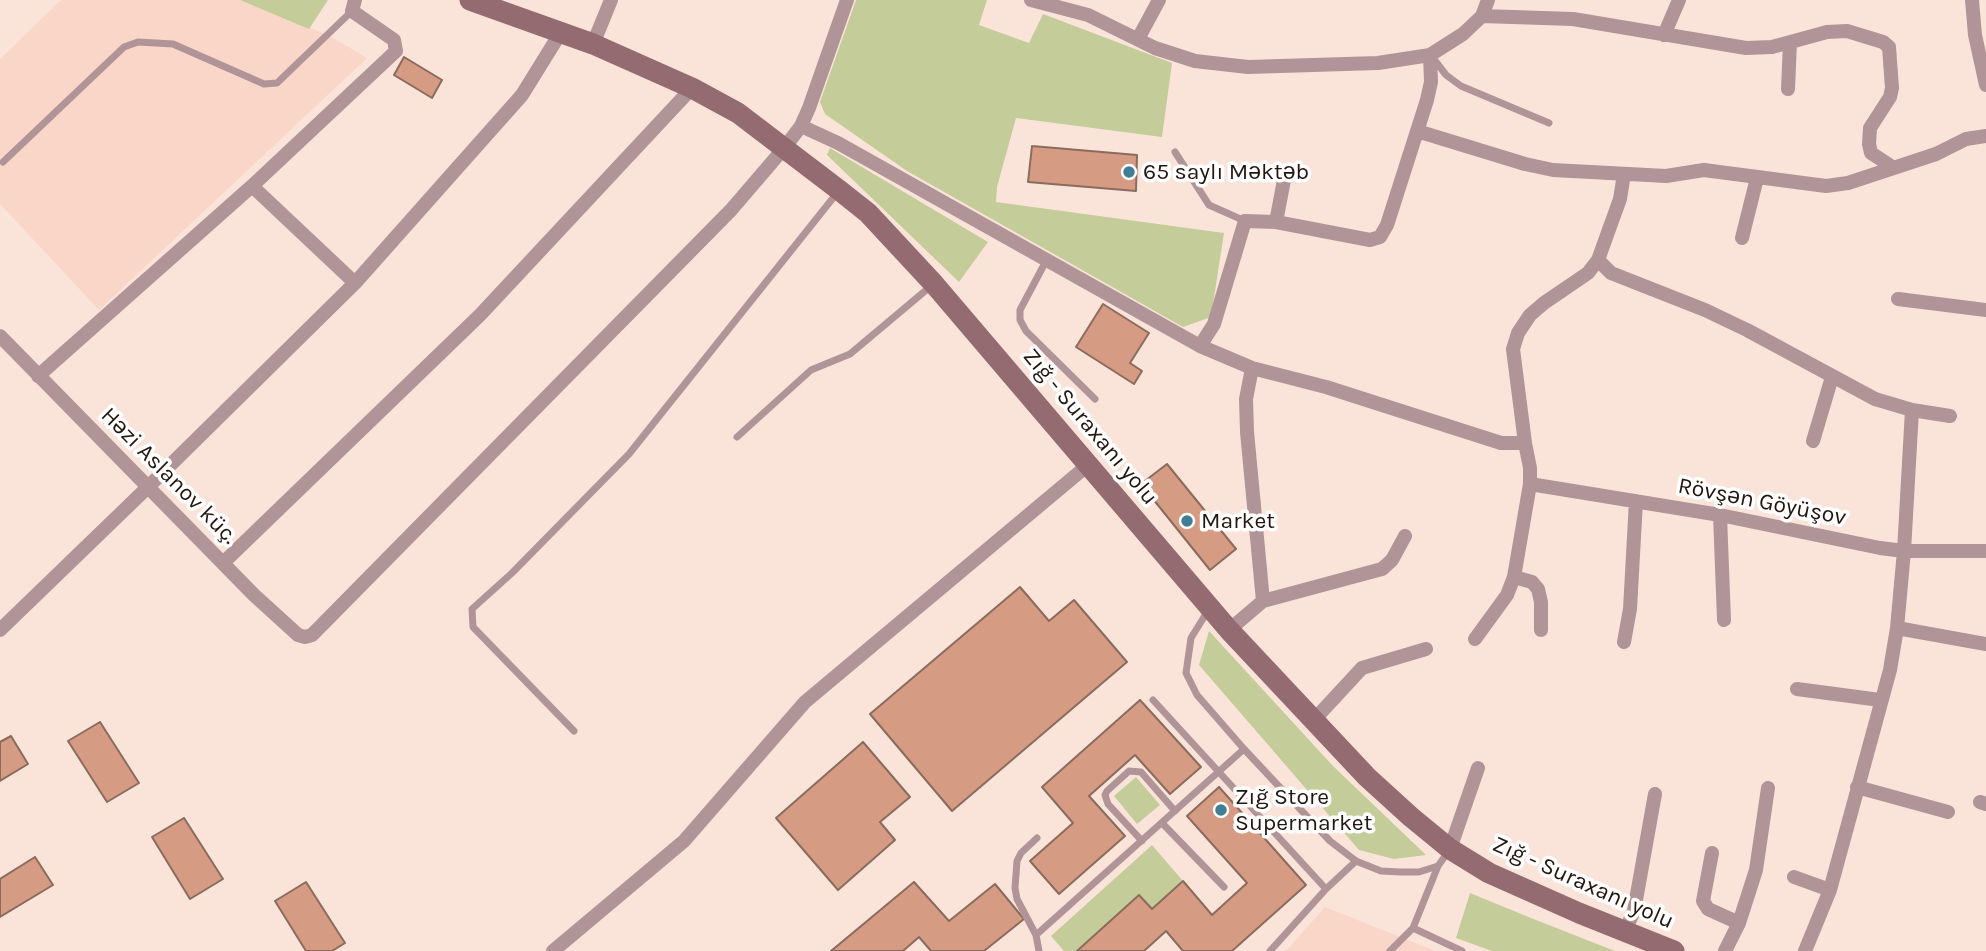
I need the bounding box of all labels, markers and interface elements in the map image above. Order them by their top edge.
place label: 65 saylı Məktəb [1143,158,1309,186]
marker: 65 saylı Məktəb [1121,164,1137,180]
street label: Zığ - Suraxanı yolu [1017,343,1163,511]
street label: Həzi Aslanov küç. [95,402,243,550]
street label: Rövşən Göyüşov [1676,472,1848,532]
place label: Market [1201,507,1275,535]
marker: Market [1179,513,1195,529]
place label: Zığ Store Supermarket [1235,783,1372,837]
marker: Zığ Store Supermarket [1213,802,1229,818]
street label: Zığ - Suraxanı yolu [1488,831,1678,935]

